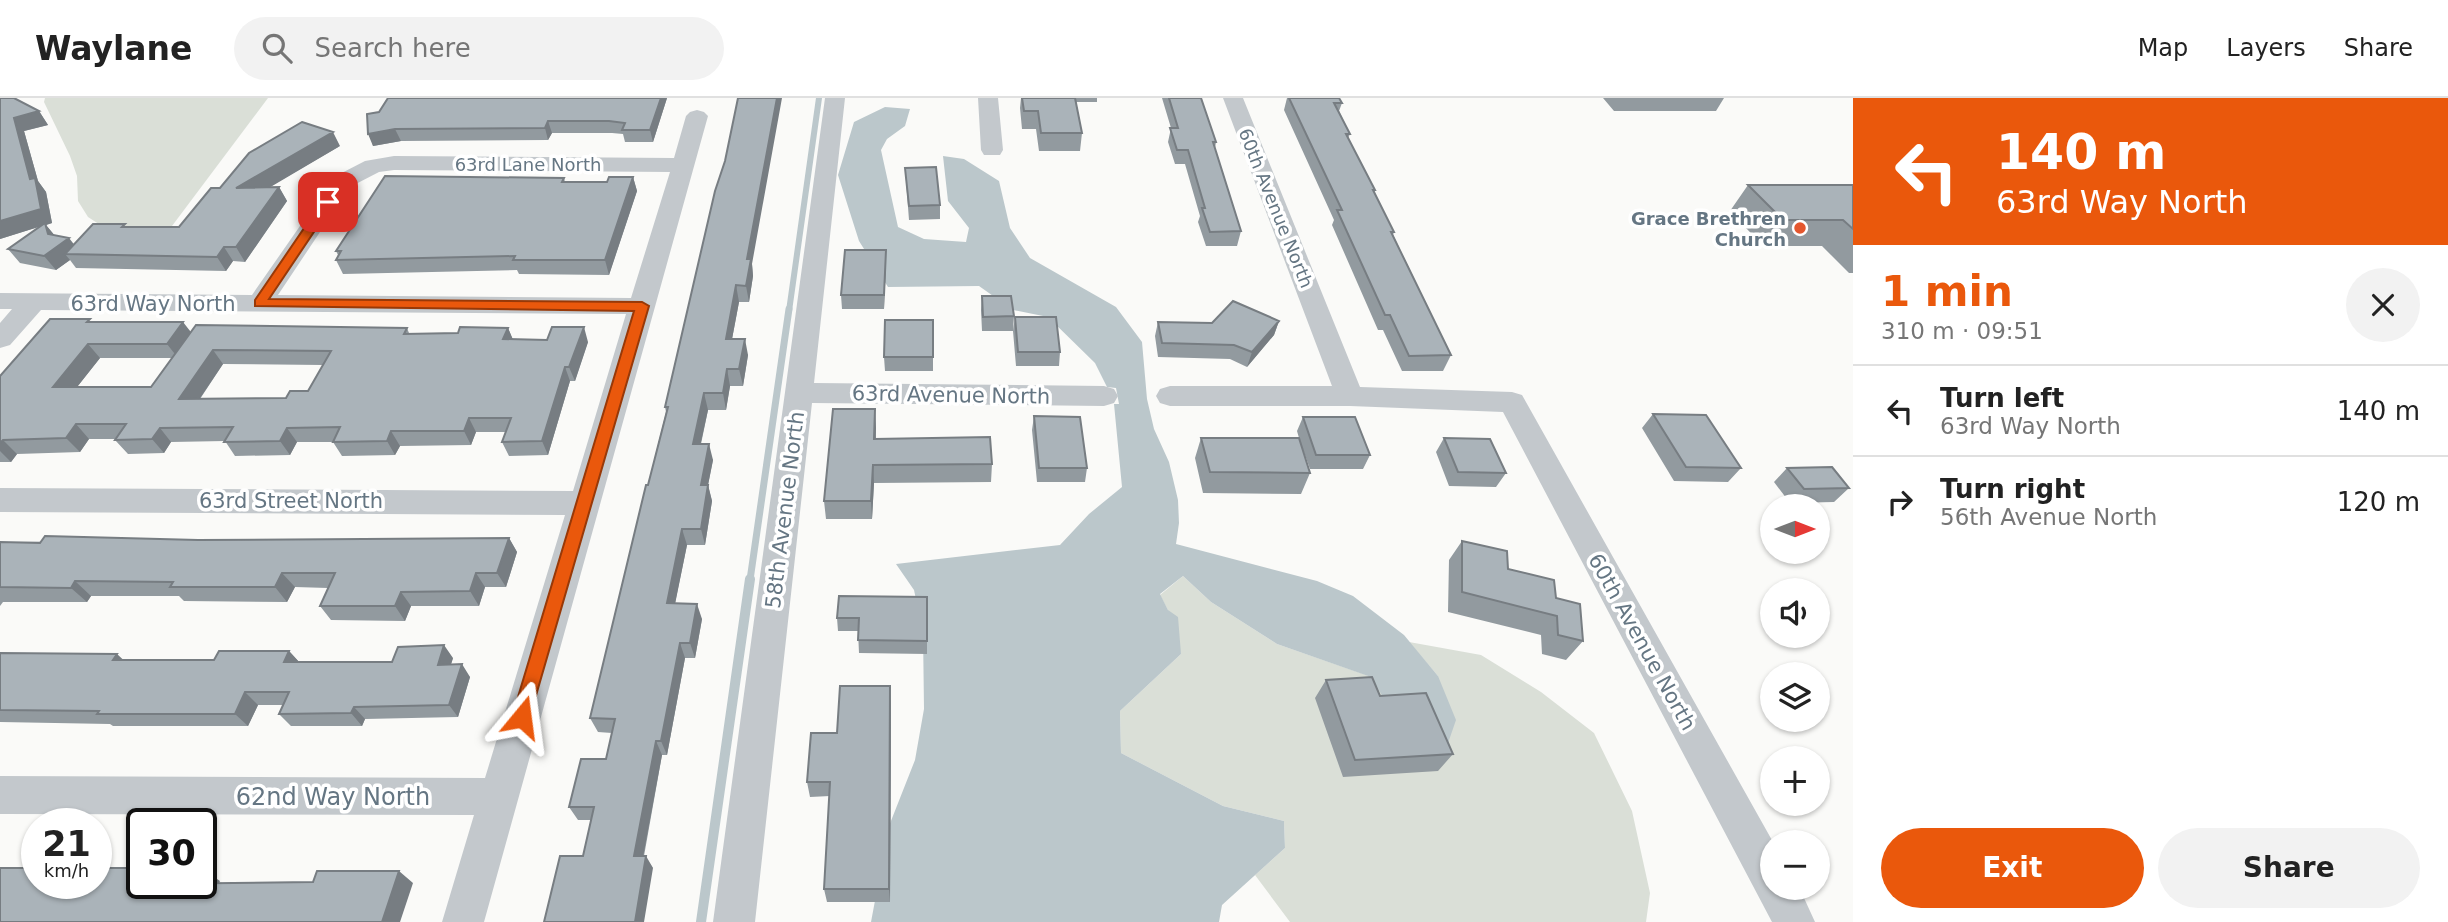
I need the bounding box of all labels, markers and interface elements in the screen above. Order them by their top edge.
search box [234,17,724,80]
text: Waylane [35,29,192,68]
icon: search [258,29,296,67]
text: Search here [314,33,471,63]
text: Map [2138,34,2188,62]
text: Layers [2226,34,2306,62]
text: Share [2344,34,2413,62]
text: 140 m [1996,124,2166,181]
street label: 60th Avenue North [1234,125,1318,291]
icon: left [1881,126,1972,217]
street label: 63rd Lane North [455,154,601,175]
pin [298,172,358,232]
icon: arrive [309,183,347,221]
text: 63rd Way North [1996,183,2248,221]
place label: Grace Brethren Church [1631,208,1786,250]
marker: Grace Brethren Church [1792,220,1808,236]
text: 1 min [1881,267,2013,316]
button: close [2346,268,2420,342]
street label: 63rd Way North [70,292,236,316]
text: 310 m · 09:51 [1881,318,2043,344]
street label: 63rd Avenue North [852,381,1050,409]
text: Turn left [1940,383,2064,413]
icon: left [1881,392,1919,430]
text: 140 m [2337,396,2420,426]
street label: 58th Avenue North [761,410,809,610]
text: 63rd Way North [1940,413,2121,439]
text: Turn right [1940,474,2085,504]
icon: right [1881,483,1919,521]
text: 120 m [2337,487,2420,517]
street label: 63rd Street North [199,489,383,513]
north arrow [1760,494,1830,564]
map controls [1760,494,1830,900]
text: 56th Avenue North [1940,504,2157,530]
street label: 60th Avenue North [1583,549,1701,735]
button: sound [1760,578,1830,648]
button: layers [1760,662,1830,732]
position arrow [485,680,559,754]
button: + [1760,746,1830,816]
street label: 62nd Way North [236,783,430,811]
speed limit sign: 30 [126,808,217,899]
text: 21 [42,824,91,864]
button: Exit [1881,828,2144,908]
button: Share [2158,828,2420,908]
button: − [1760,830,1830,900]
text: km/h [44,860,89,881]

